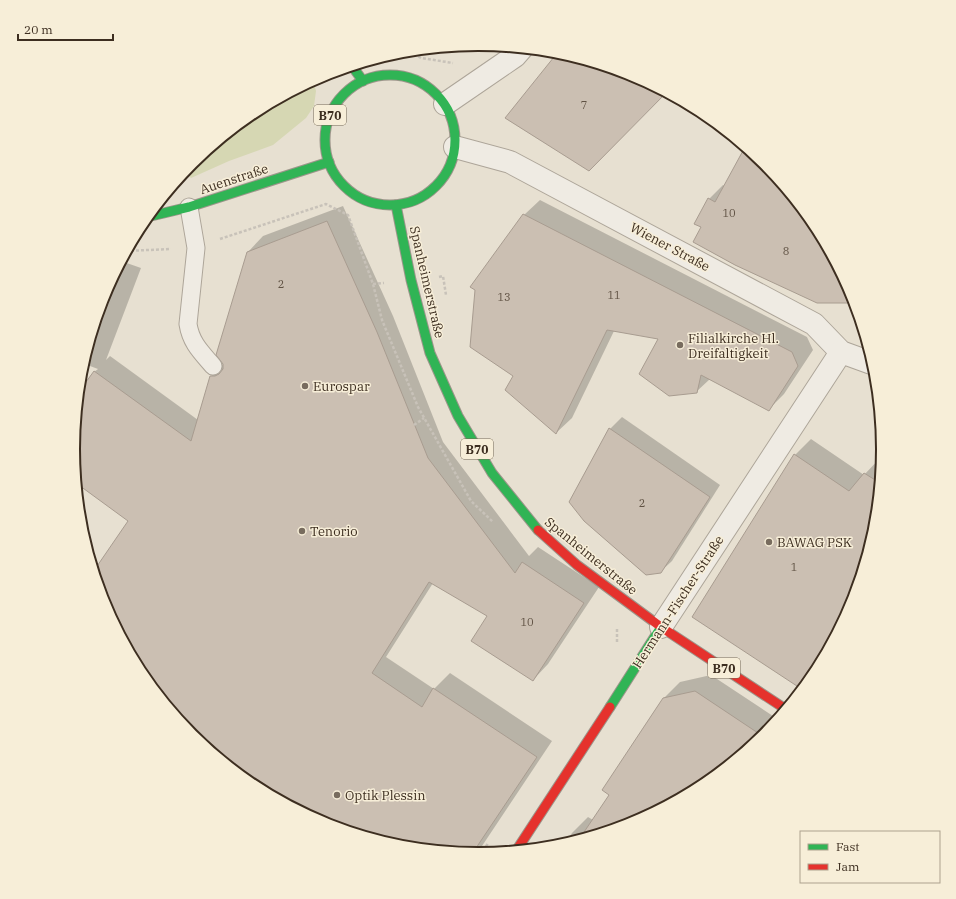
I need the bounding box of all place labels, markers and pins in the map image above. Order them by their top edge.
place label: Filialkirche Hl. Dreifaltigkeit [688,330,779,362]
marker: Filialkirche Hl. Dreifaltigkeit [675,340,685,350]
place label: Eurospar [313,378,370,395]
marker: Eurospar [300,381,310,391]
place label: Tenorio [310,523,358,540]
marker: Tenorio [297,526,307,536]
place label: BAWAG PSK [777,534,852,551]
marker: BAWAG PSK [764,537,774,547]
place label: Optik Plessin [345,787,426,804]
marker: Optik Plessin [332,790,342,800]

